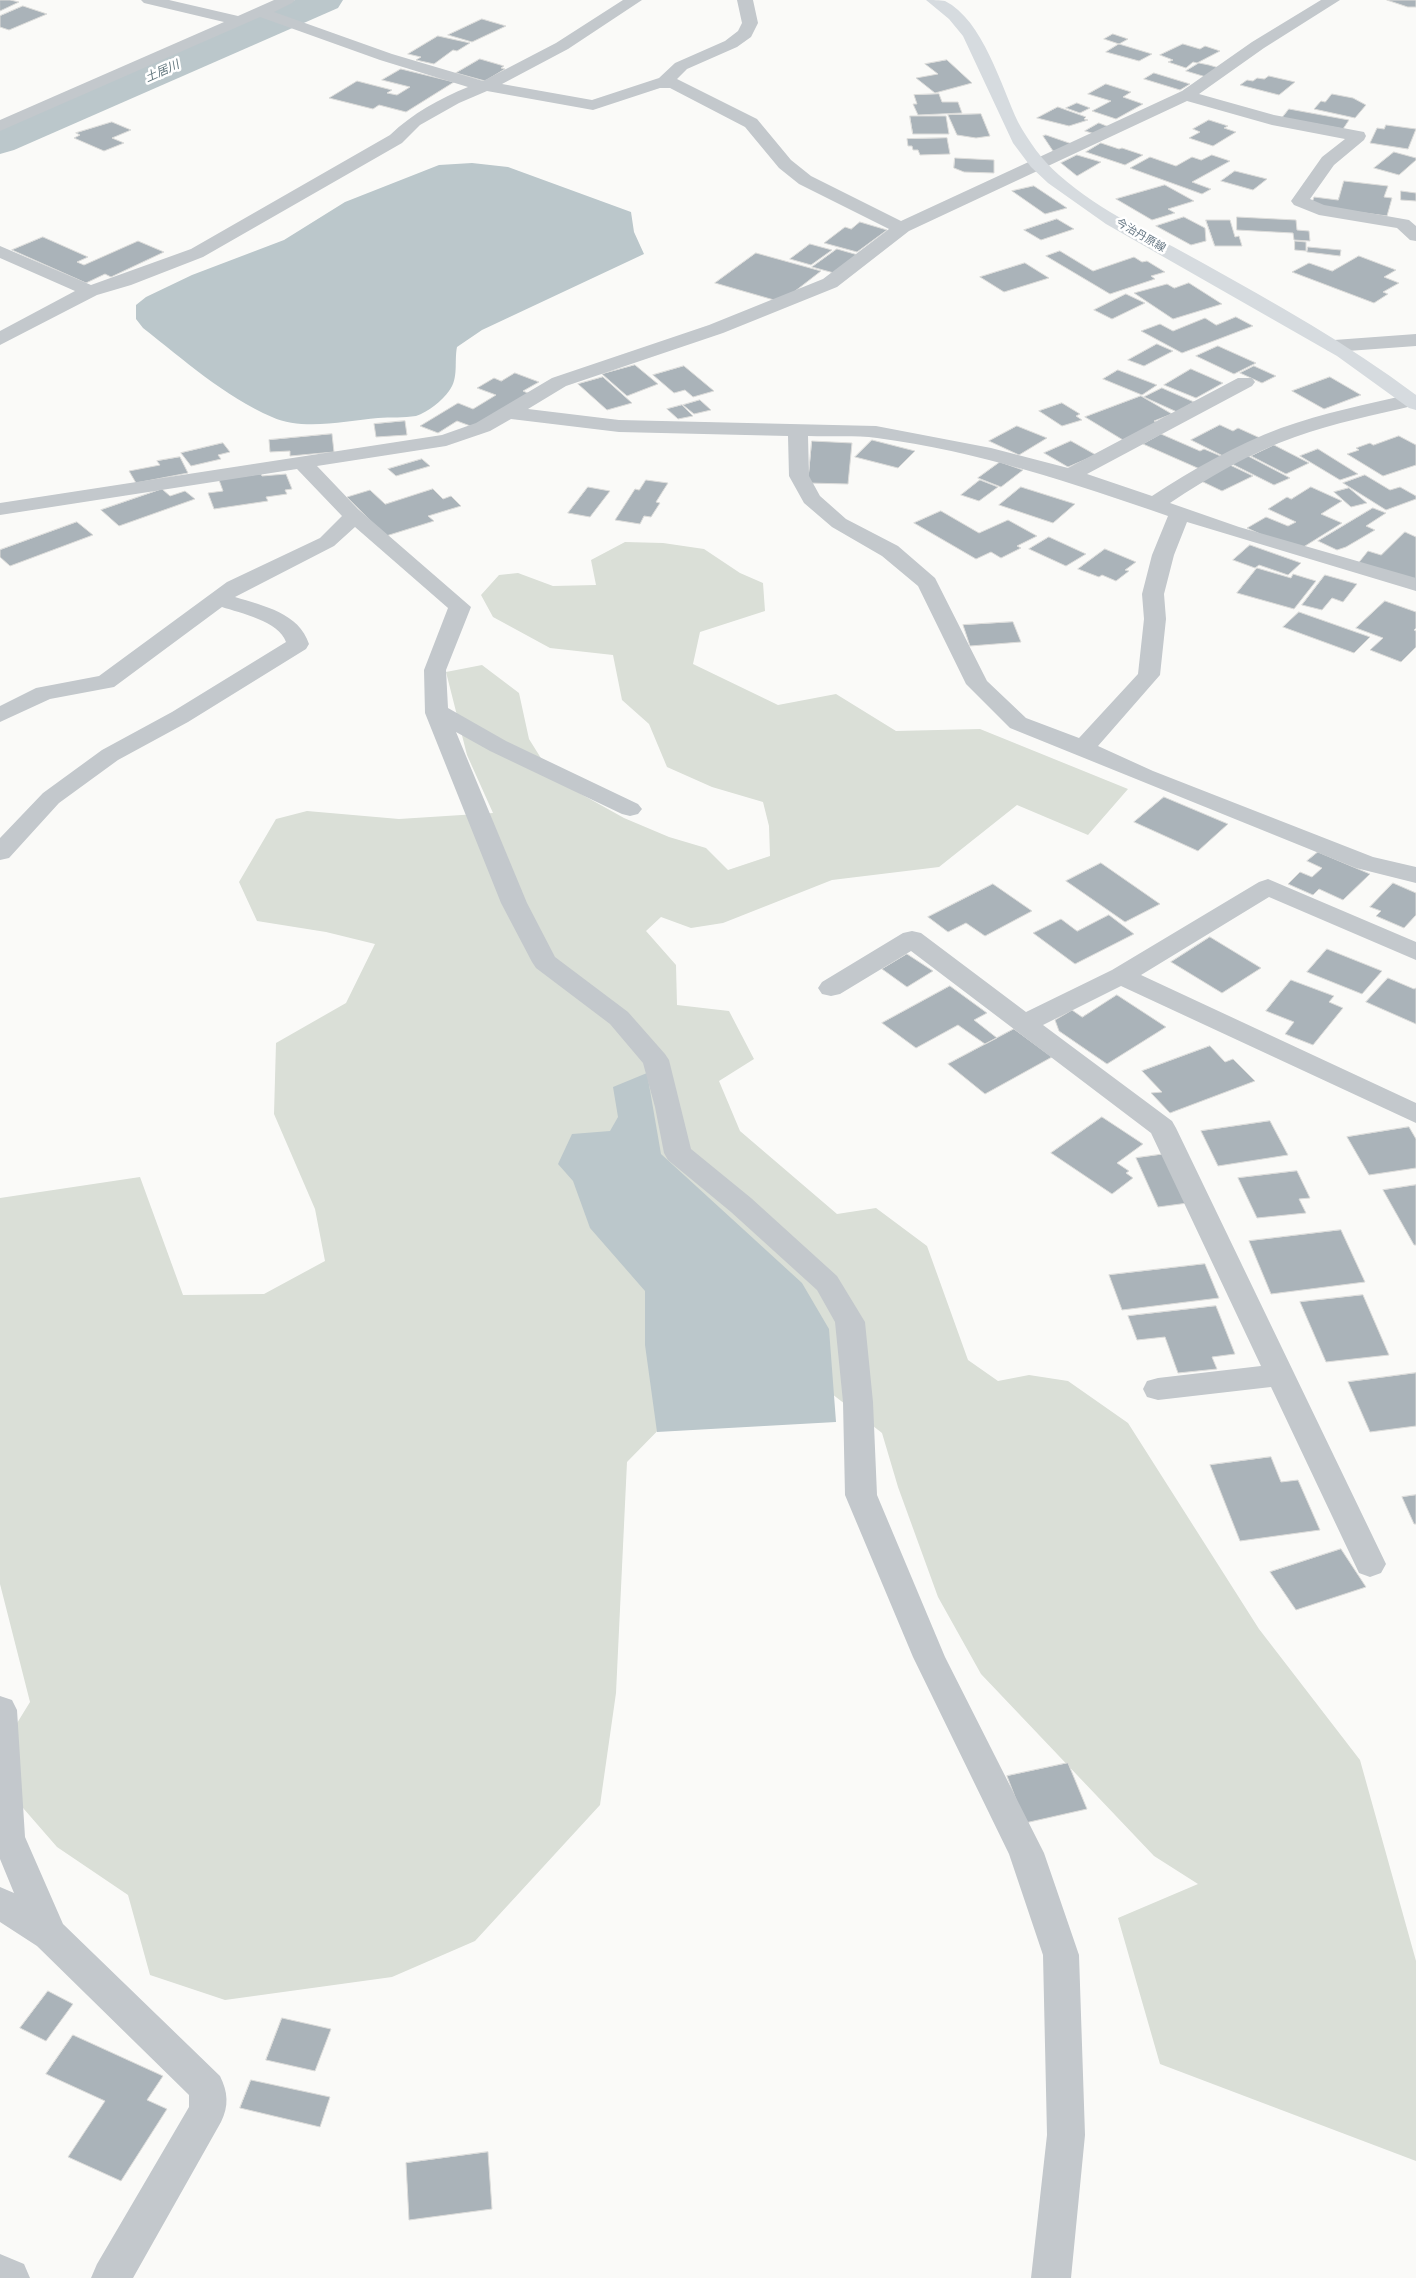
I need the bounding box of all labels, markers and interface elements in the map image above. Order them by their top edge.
water label: 土居川 [143,57,181,85]
street label: 今治丹原線 [1114,216,1168,254]

